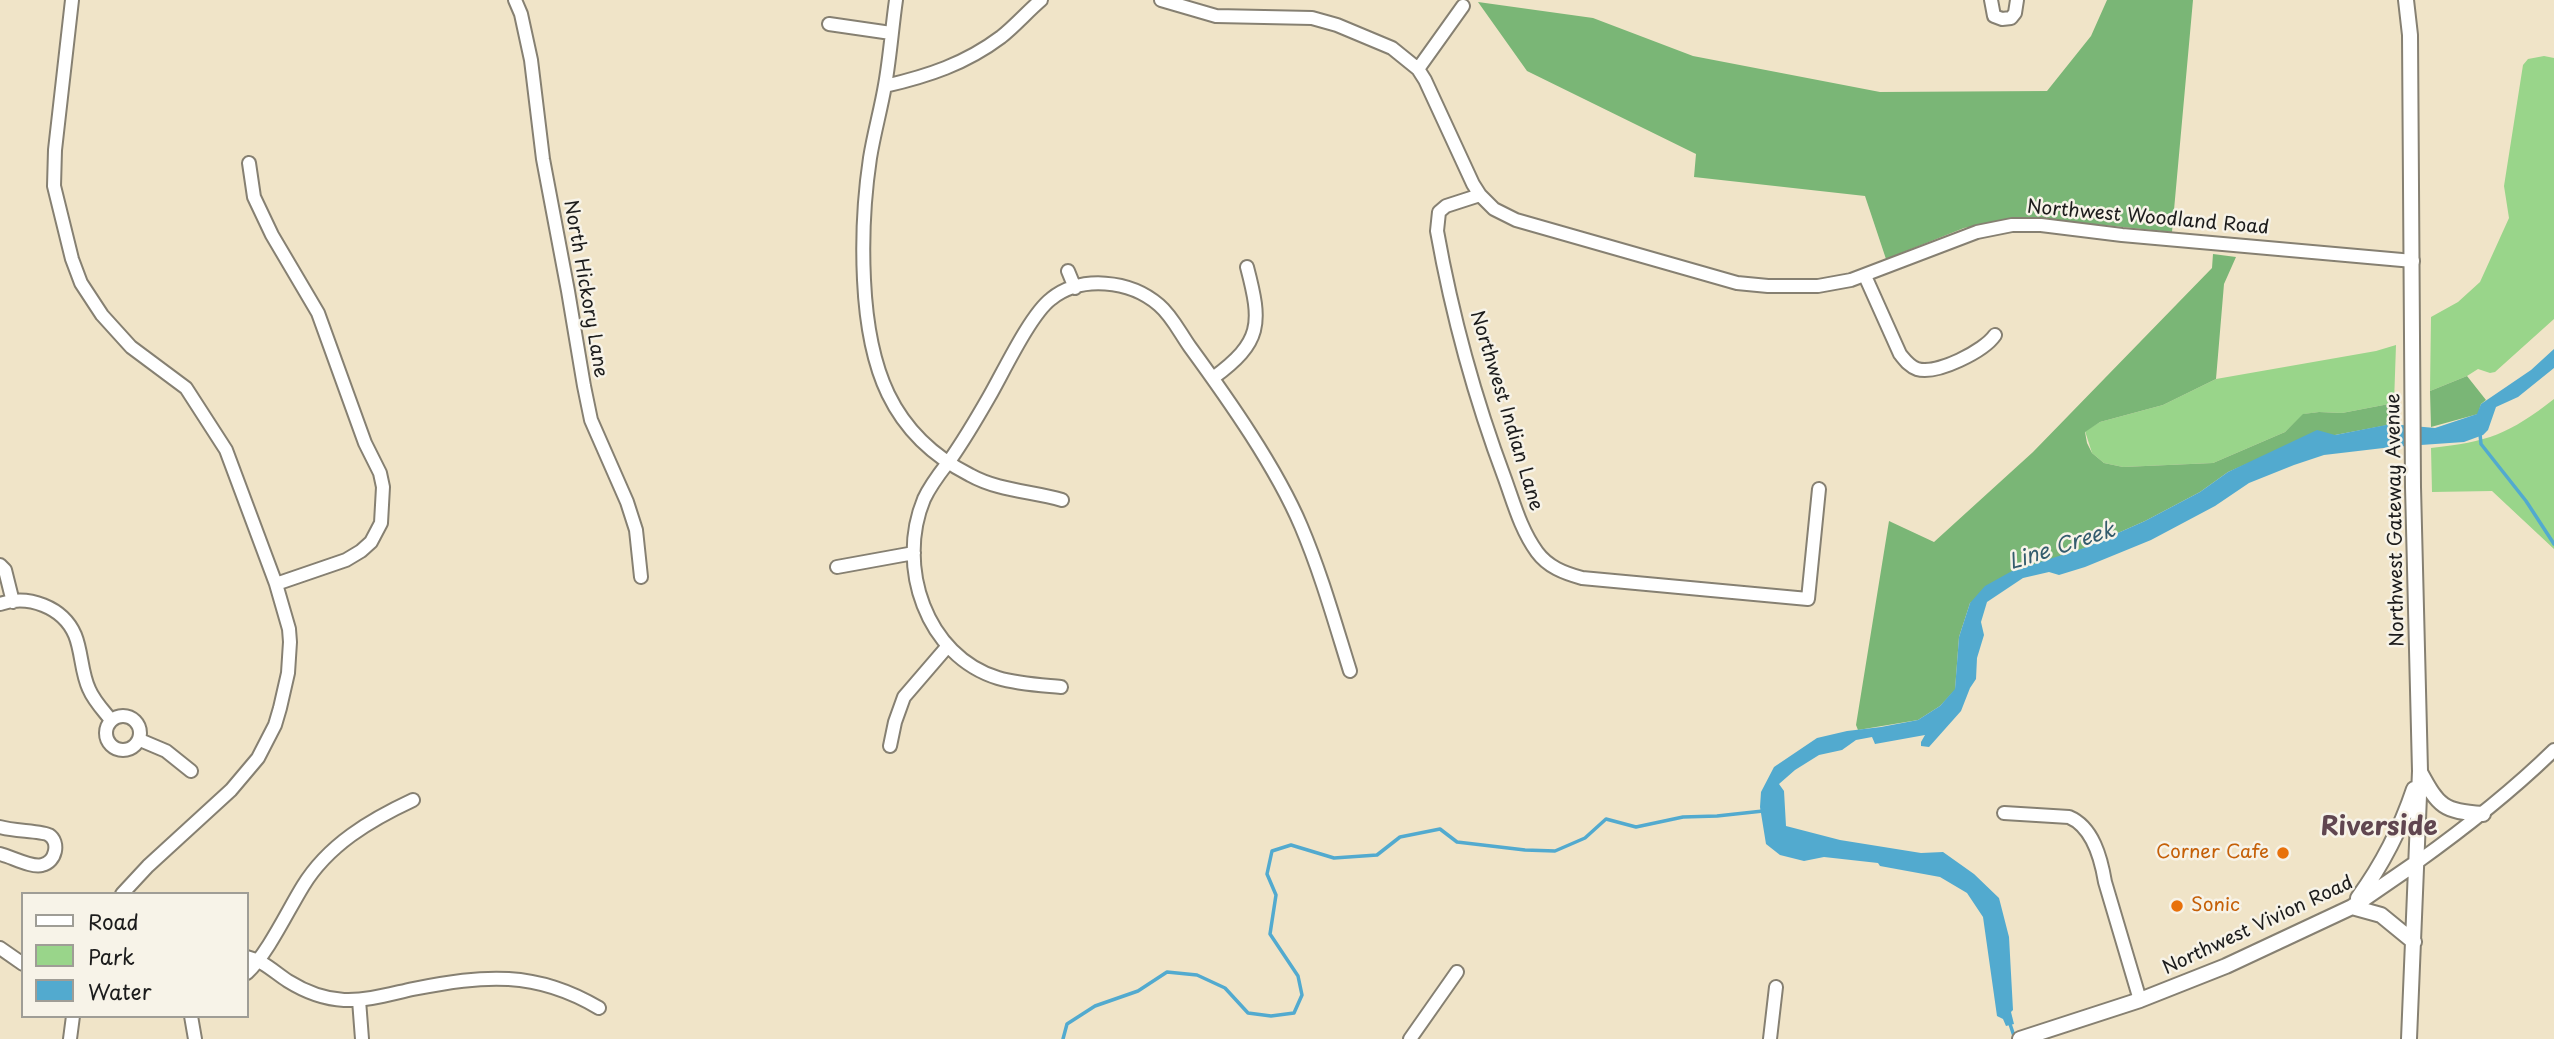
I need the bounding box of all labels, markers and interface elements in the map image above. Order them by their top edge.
street label: Northwest Woodland Road [2026,196,2270,240]
street label: North Hickory Lane [558,198,612,380]
street label: Northwest Indian Lane [1465,308,1547,514]
street label: Northwest Gateway Avenue [2382,393,2410,647]
water label: Line Creek [2006,518,2118,576]
district label: Riverside [2320,812,2438,844]
place label: Corner Cafe [2156,842,2269,864]
marker: Corner Cafe [2275,845,2291,861]
street label: Northwest Vivion Road [2159,872,2357,980]
legend [21,892,248,1018]
place label: Sonic [2191,895,2240,917]
marker: Sonic [2169,898,2185,914]
text: Road [88,905,139,937]
text: Park [88,940,135,972]
text: Water [88,975,151,1007]

